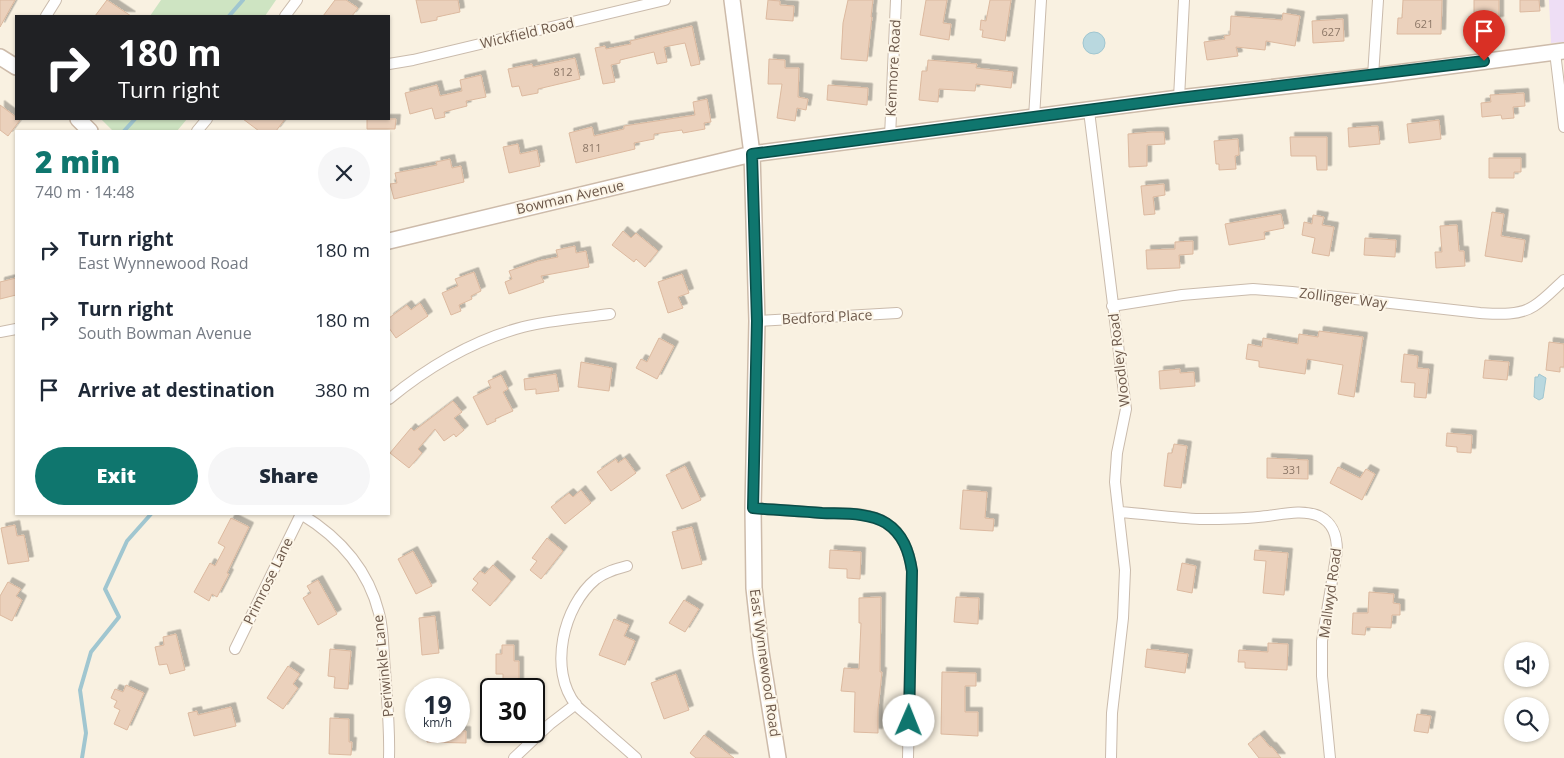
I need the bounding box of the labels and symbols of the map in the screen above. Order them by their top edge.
pin [1463,10,1505,61]
street label: Wickfield Road [478,12,576,53]
house number: 621 [1415,16,1433,31]
street label: Kenmore Road [880,19,905,117]
house number: 627 [1322,24,1340,39]
house number: 812 [554,64,572,79]
house number: 811 [583,140,601,155]
street label: Bowman Avenue [514,175,626,218]
street label: Zollinger Way [1298,283,1389,312]
street label: Bedford Place [781,305,873,328]
street label: Woodley Road [1103,312,1134,408]
house number: 331 [1283,462,1301,477]
street label: Primrose Lane [238,534,297,627]
street label: Mallwyd Road [1314,547,1345,639]
street label: East Wynnewood Road [746,588,785,738]
street label: Periwinkle Lane [368,614,397,718]
speed limit sign: 30 [480,678,545,743]
position arrow [882,694,934,746]

